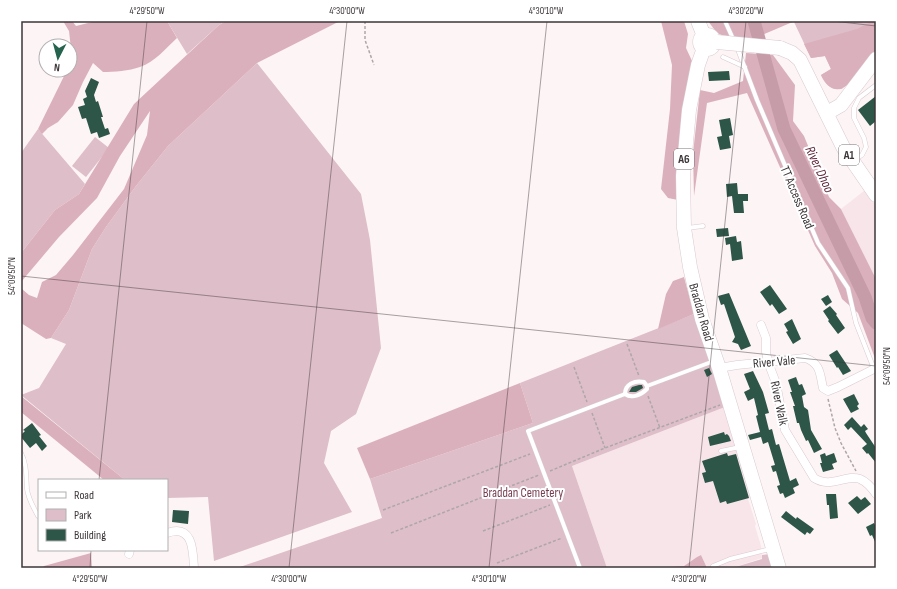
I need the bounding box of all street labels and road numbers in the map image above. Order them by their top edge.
road number: A1 [839,145,859,165]
road number: A6 [674,149,694,169]
street label: TT Access Road [777,163,818,231]
street label: Braddan Road [685,281,717,343]
street label: River Vale [752,352,796,372]
street label: River Walk [767,380,792,427]

